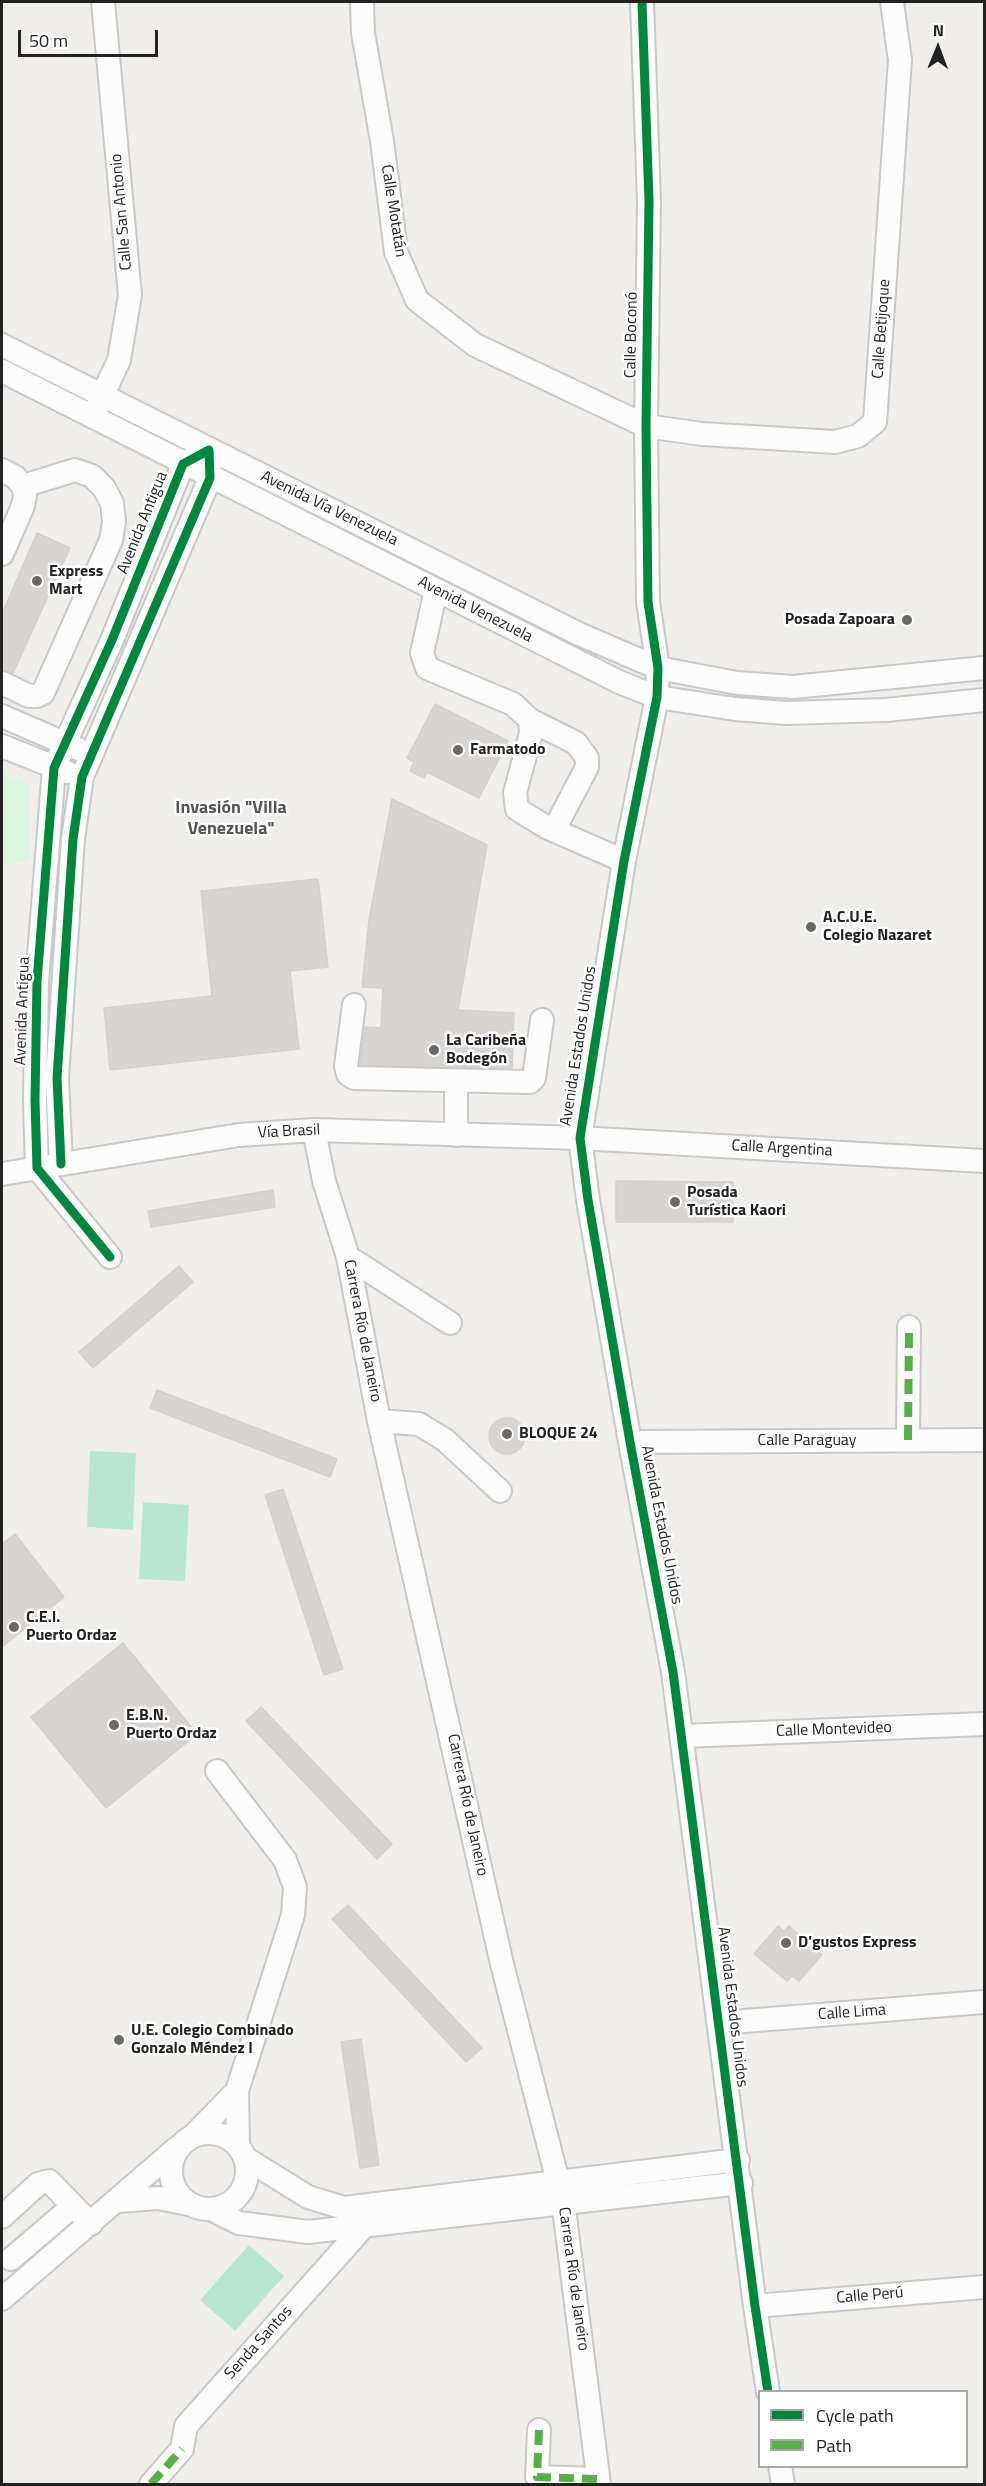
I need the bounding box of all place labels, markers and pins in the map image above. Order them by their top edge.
place label: Express Mart [49,562,103,600]
marker: Express Mart [30,574,44,588]
place label: Posada Zapoara [785,610,895,630]
marker: Posada Zapoara [900,613,914,627]
place label: Farmatodo [470,740,546,760]
marker: Farmatodo [451,743,465,757]
place label: A.C.U.E. Colegio Nazaret [823,908,932,946]
marker: A.C.U.E. Colegio Nazaret [804,920,818,934]
place label: La Caribeña Bodegón [446,1031,526,1069]
marker: La Caribeña Bodegón [427,1043,441,1057]
place label: Posada Turística Kaori [687,1183,786,1221]
marker: Posada Turística Kaori [668,1195,682,1209]
place label: BLOQUE 24 [519,1424,598,1444]
marker: BLOQUE 24 [500,1427,514,1441]
place label: C.E.I. Puerto Ordaz [26,1608,117,1646]
marker: C.E.I. Puerto Ordaz [7,1620,21,1634]
place label: E.B.N. Puerto Ordaz [126,1706,217,1744]
marker: E.B.N. Puerto Ordaz [107,1718,121,1732]
place label: D'gustos Express [798,1933,917,1953]
marker: D'gustos Express [779,1936,793,1950]
place label: U.E. Colegio Combinado Gonzalo Méndez I [131,2021,294,2059]
marker: U.E. Colegio Combinado Gonzalo Méndez I [112,2033,126,2047]

